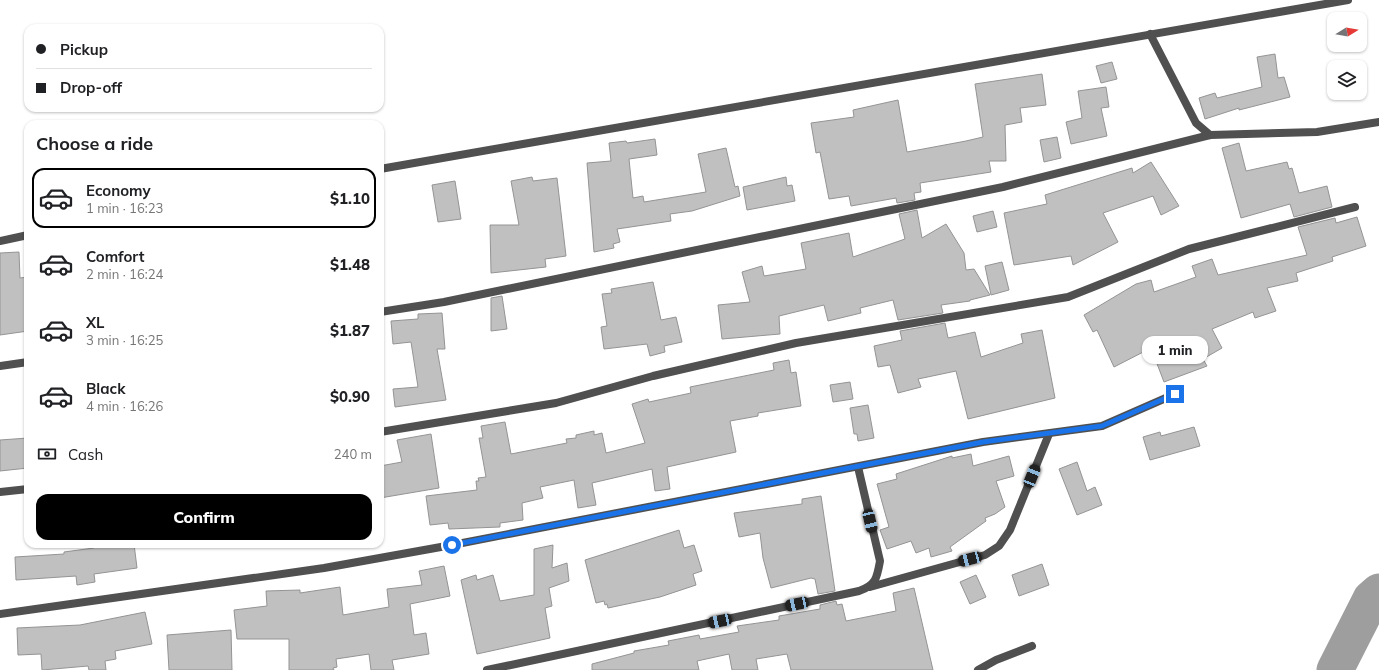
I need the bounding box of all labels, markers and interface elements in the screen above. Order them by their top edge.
north arrow [1327,12,1367,52]
map controls [1327,12,1367,100]
text: Pickup [60,40,108,59]
button: layers [1327,60,1367,100]
text: Drop-off [60,78,122,97]
text: Choose a ride [36,132,153,155]
icon: car [38,180,74,216]
text: Economy [86,181,151,200]
text: $1.10 [330,189,370,208]
text: 1 min · 16:23 [86,200,163,216]
icon: car [38,246,74,282]
text: Comfort [86,247,144,266]
text: $1.48 [330,255,370,274]
text: 2 min · 16:24 [86,266,163,282]
icon: car [38,312,74,348]
text: XL [86,313,104,332]
text: $1.87 [330,321,370,340]
text: 3 min · 16:25 [86,332,163,348]
callout: 1 min [1142,336,1208,364]
text: 1 min [1158,342,1192,358]
icon: car [38,378,74,414]
text: Black [86,379,125,398]
route end [1166,385,1184,403]
text: $0.90 [330,387,370,406]
text: 4 min · 16:26 [86,398,163,414]
icon: cash [36,443,58,465]
text: Cash [68,445,103,464]
text: 240 m [334,446,372,462]
car [1022,463,1042,489]
button: Confirm [36,494,372,540]
car [861,508,879,534]
route start [443,536,461,554]
car [957,550,983,568]
car [784,596,810,612]
car [707,613,733,629]

